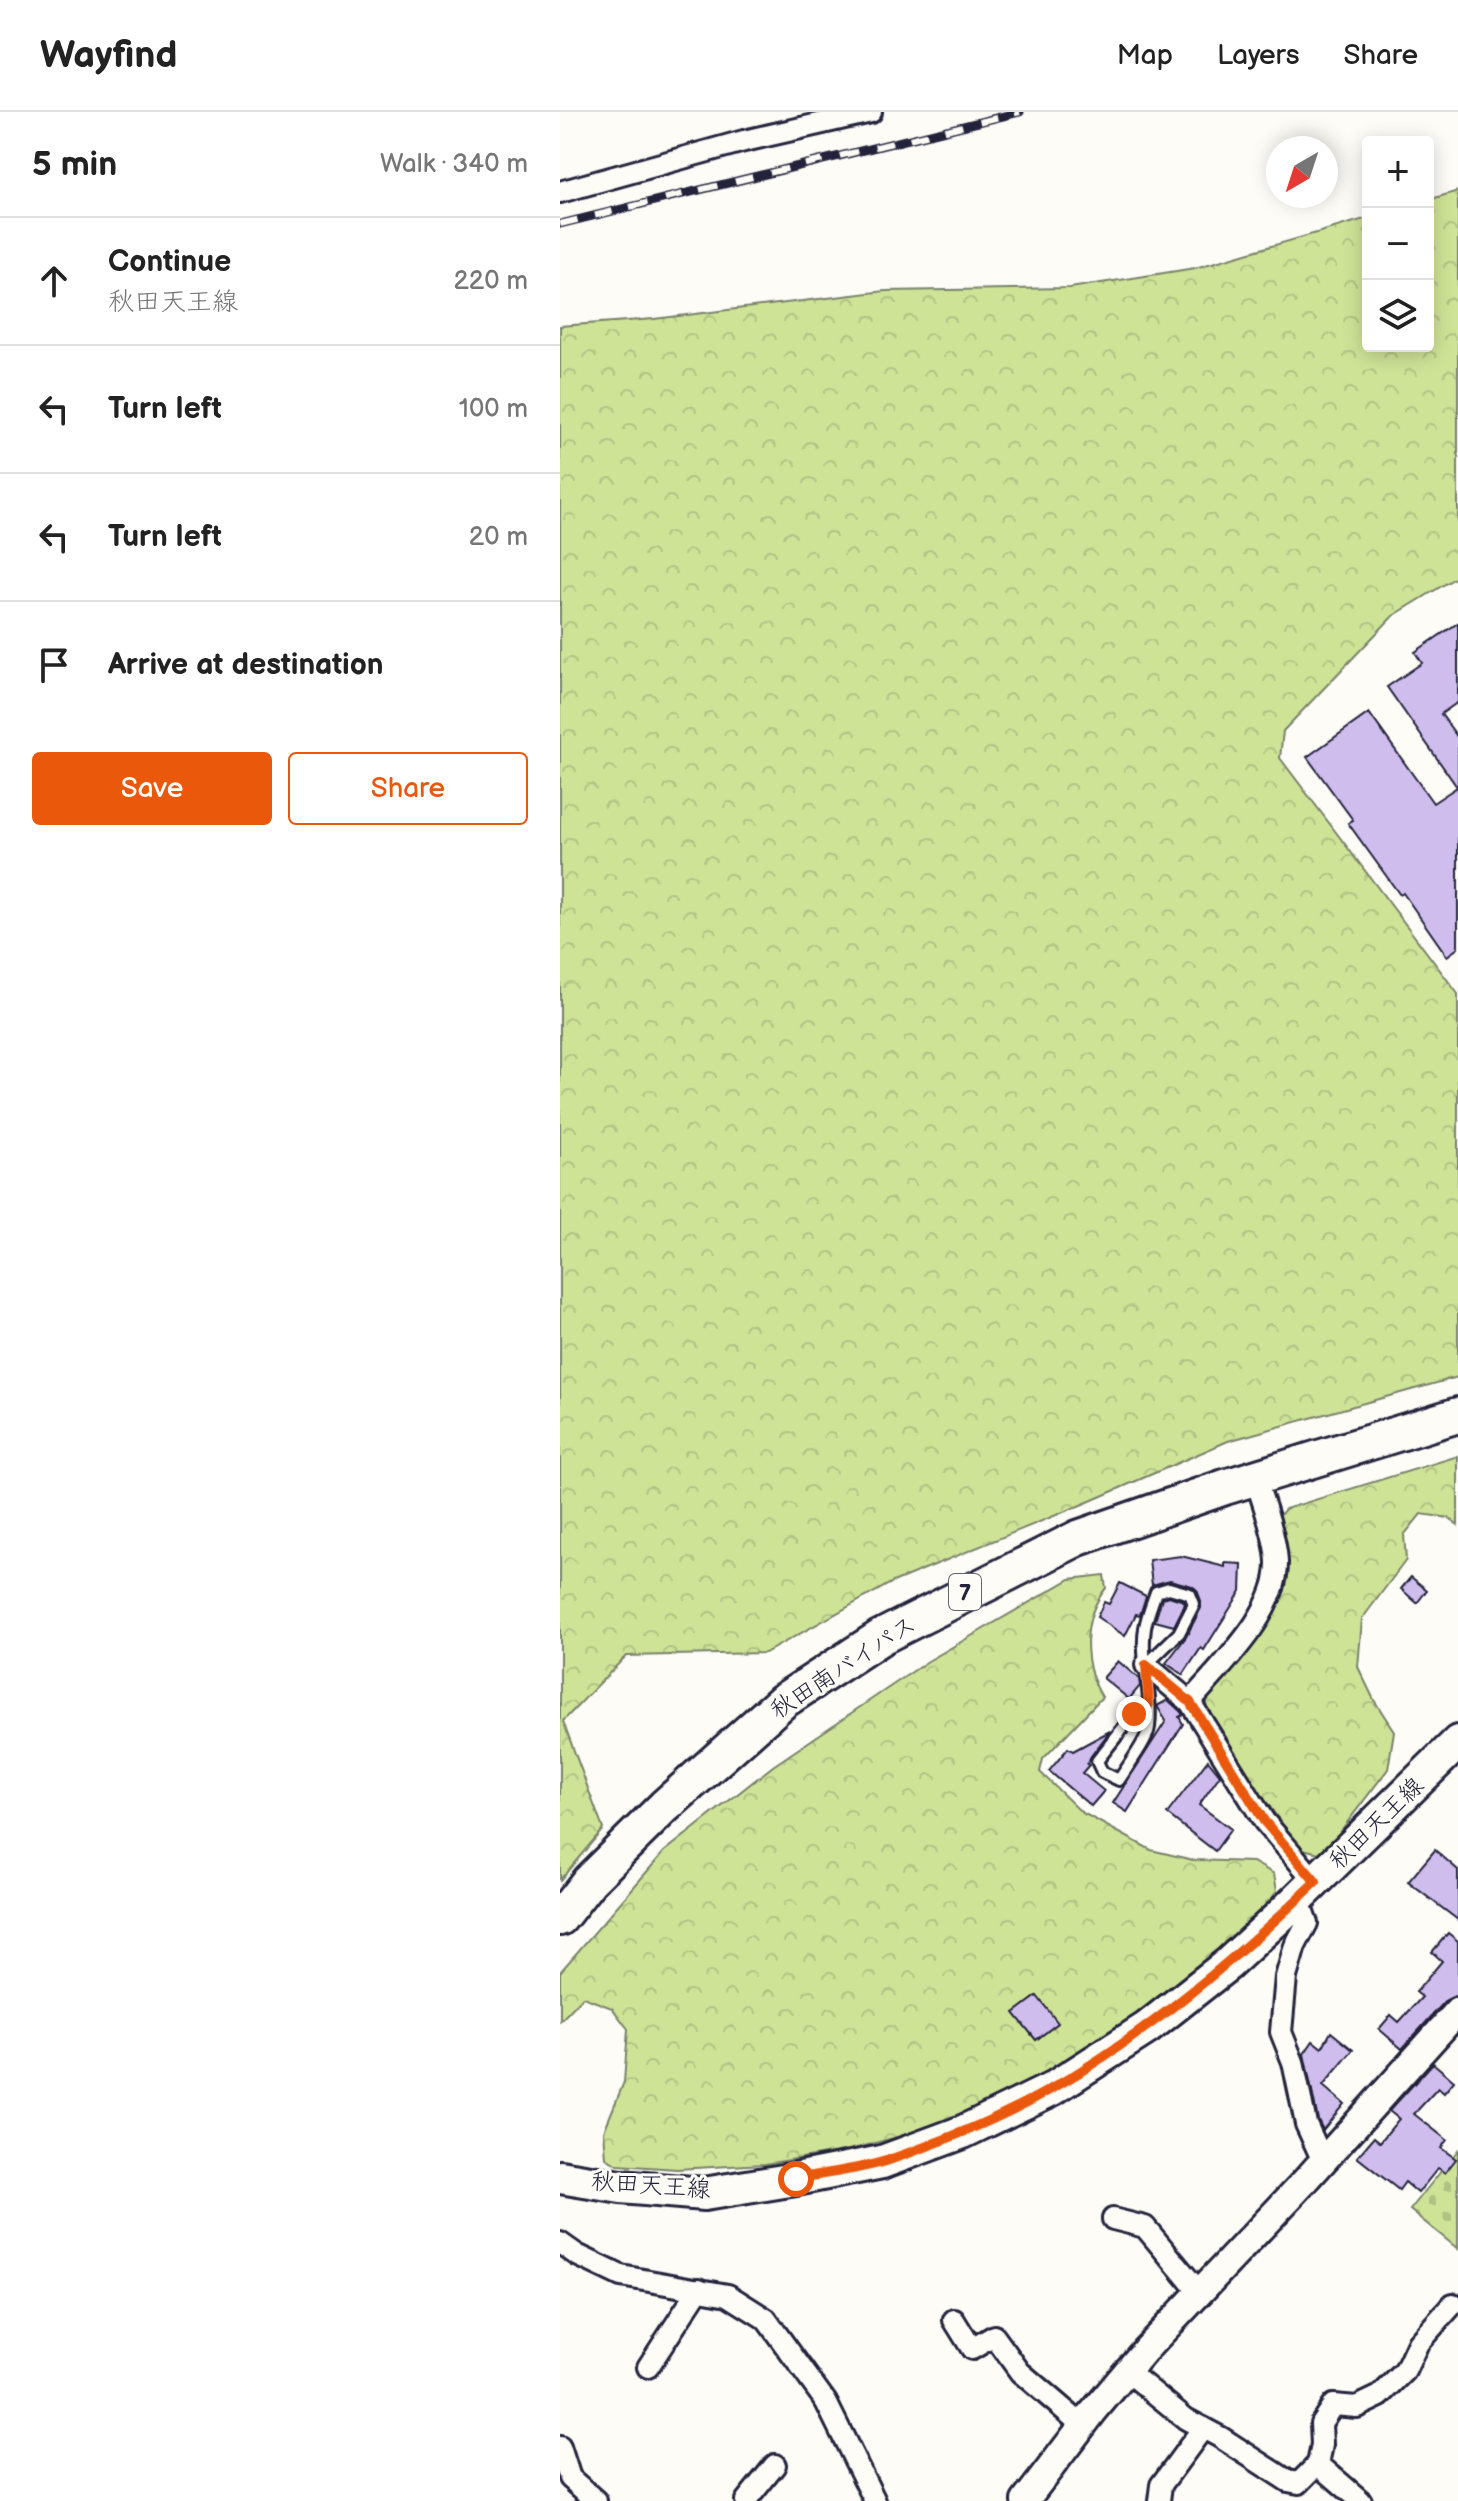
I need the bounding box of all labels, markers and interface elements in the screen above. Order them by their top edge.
text: Wayfind [40,33,178,78]
text: Map [1117,39,1173,72]
text: Layers [1217,39,1300,72]
text: Share [1344,39,1418,72]
north arrow [1266,136,1338,208]
map controls [1362,136,1434,352]
button: + [1362,136,1434,208]
text: 5 min [32,144,117,185]
text: Walk · 340 m [380,149,528,180]
button: − [1362,208,1434,280]
text: Continue [108,244,231,280]
icon: ahead [32,259,76,303]
text: 220 m [454,266,528,297]
button: layers [1362,280,1434,352]
text: 秋田天王線 [108,287,238,318]
icon: left [32,387,76,431]
text: Turn left [108,391,222,427]
text: 100 m [459,394,528,425]
icon: left [32,515,76,559]
text: Turn left [108,519,222,555]
text: 20 m [469,522,528,553]
icon: arrive [32,643,76,687]
text: Arrive at destination [108,647,384,683]
button: Save [32,752,272,825]
button: Share [288,752,528,825]
road number: 7 [949,1574,981,1610]
street label: 秋田南バイパス [765,1610,921,1725]
route end [1116,1696,1152,1732]
street label: 秋田天王線 [1323,1771,1430,1875]
route start [778,2161,814,2197]
street label: 秋田天王線 [590,2167,712,2204]

